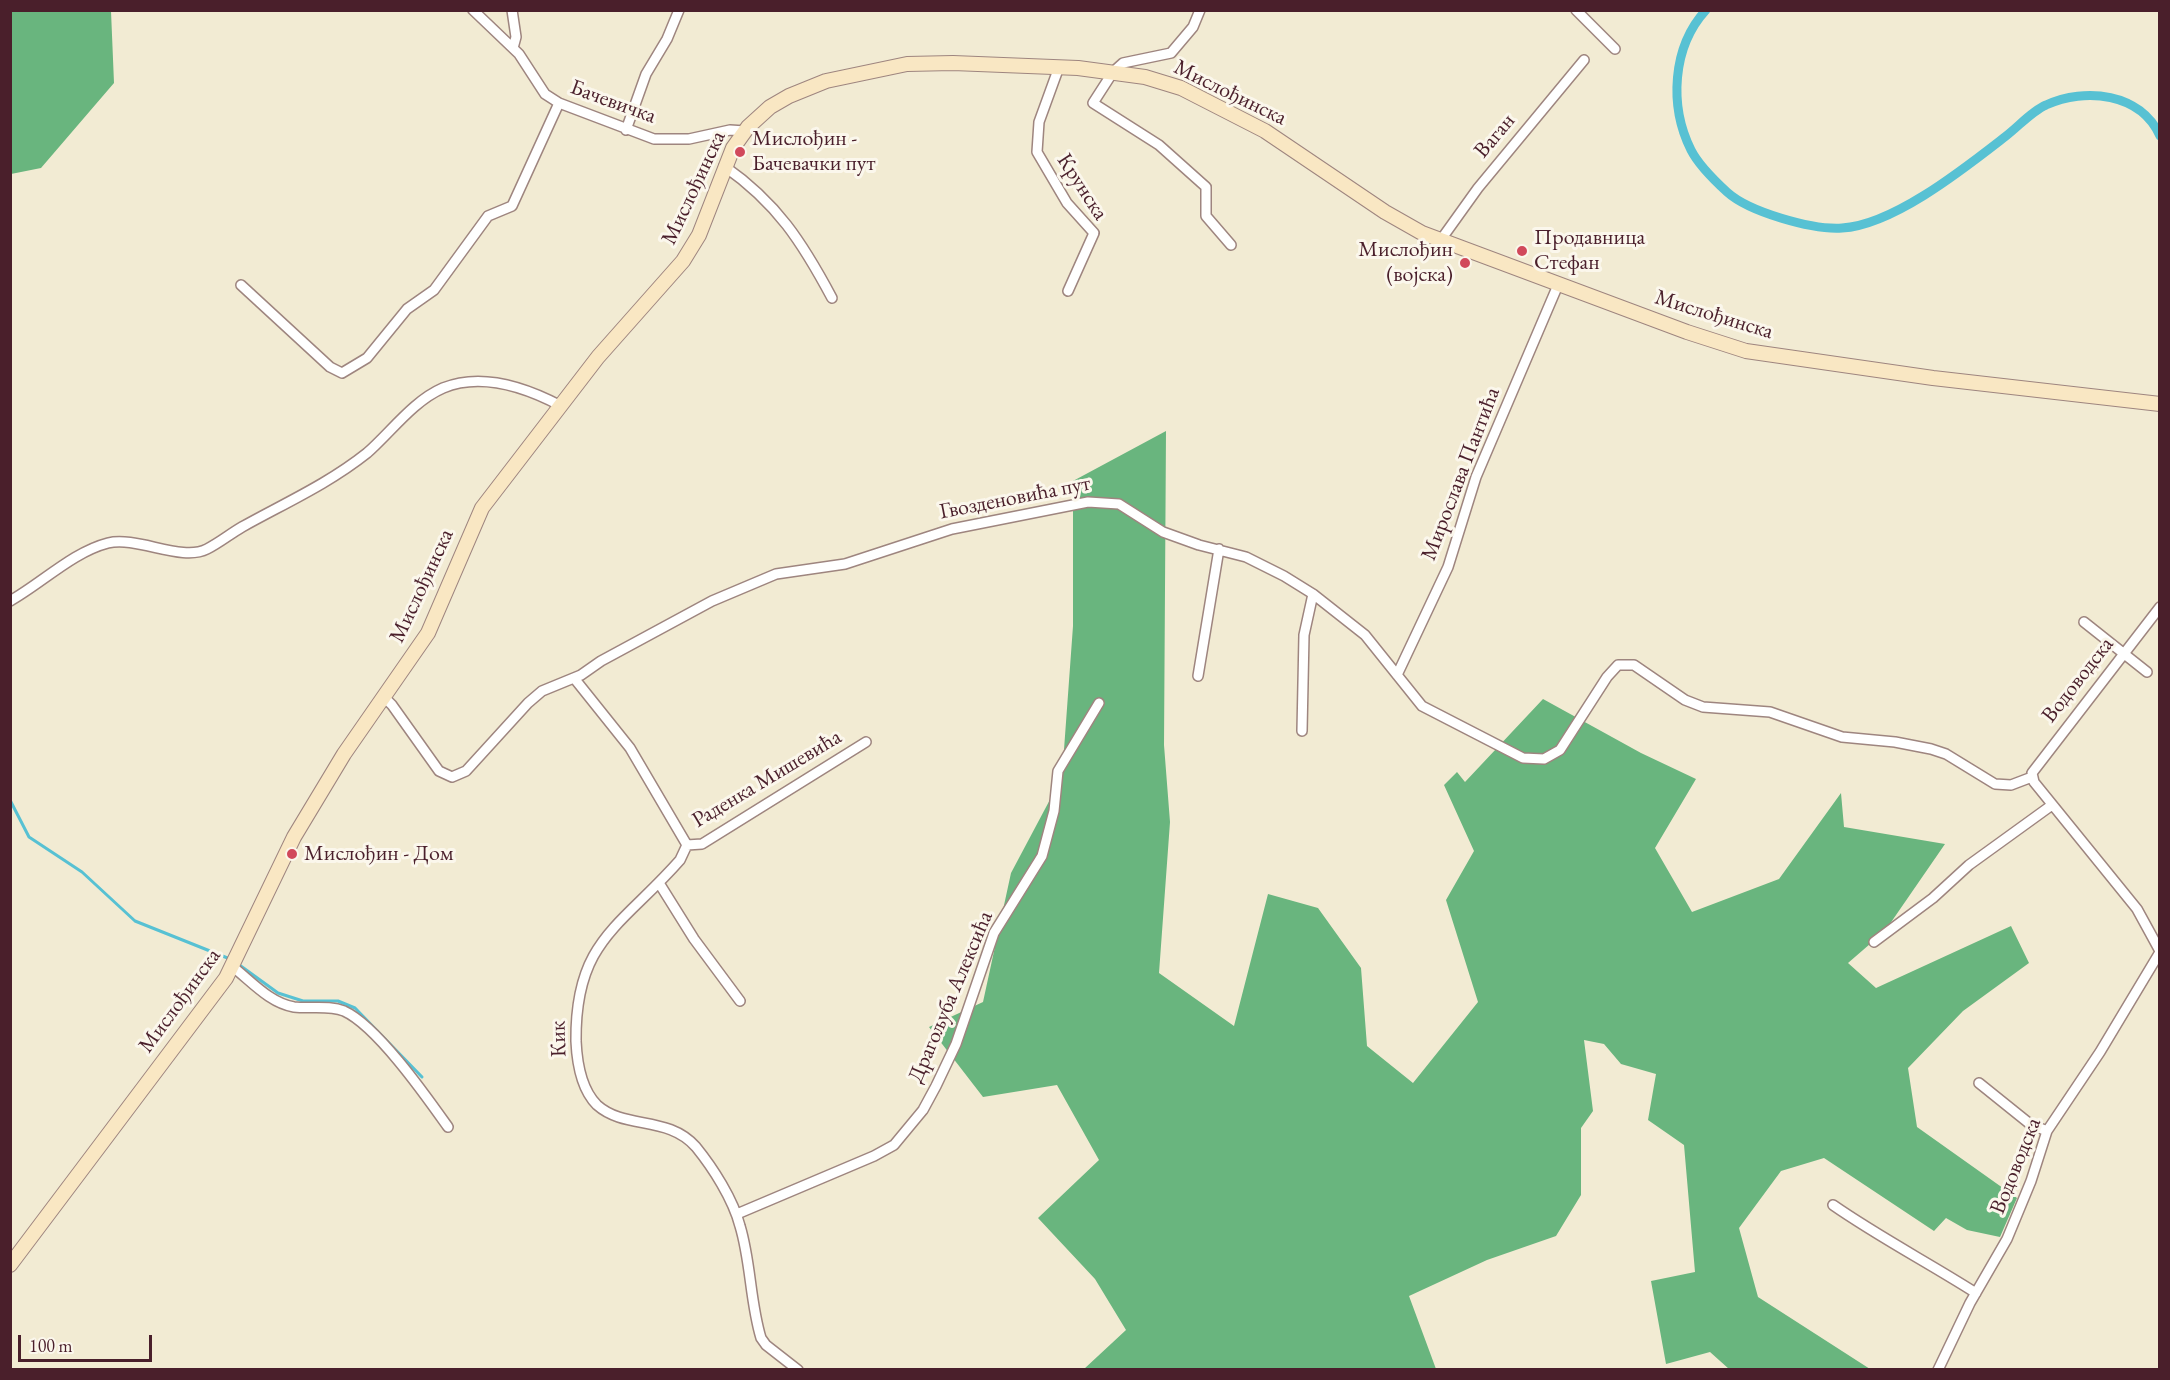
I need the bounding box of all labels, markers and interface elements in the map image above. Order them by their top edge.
street label: Мислођинска [1169,54,1291,132]
street label: Бачевичка [566,74,660,130]
street label: Ваган [1469,108,1521,164]
place label: Мислођин - Бачевачки пут [752,126,875,178]
street label: Мислођинска [656,127,732,249]
marker: Мислођин - Бачевачки пут [733,145,747,159]
street label: Крунска [1051,149,1113,225]
place label: Продавница Стефан [1534,225,1645,276]
place label: Мислођин (војска) [1358,237,1453,288]
marker: Продавница Стефан [1515,244,1529,258]
marker: Мислођин (војска) [1458,256,1472,270]
street label: Мислођинска [1652,284,1776,346]
street label: Мирослава Пантића [1416,384,1506,564]
street label: Гвозденовића пут [937,470,1093,526]
street label: Мислођинска [384,525,460,647]
street label: Водоводска [2036,632,2120,728]
street label: Раденка Мишевића [688,724,846,834]
place label: Мислођин - Дом [304,841,454,867]
marker: Мислођин - Дом [285,847,299,861]
street label: Драгољуба Алексића [903,907,999,1087]
street label: Мислођинска [133,944,227,1058]
street label: Кик [545,1020,573,1058]
street label: Водоводска [1985,1114,2047,1218]
scale bar [21,1323,154,1361]
text: 100 m [29,1334,73,1357]

